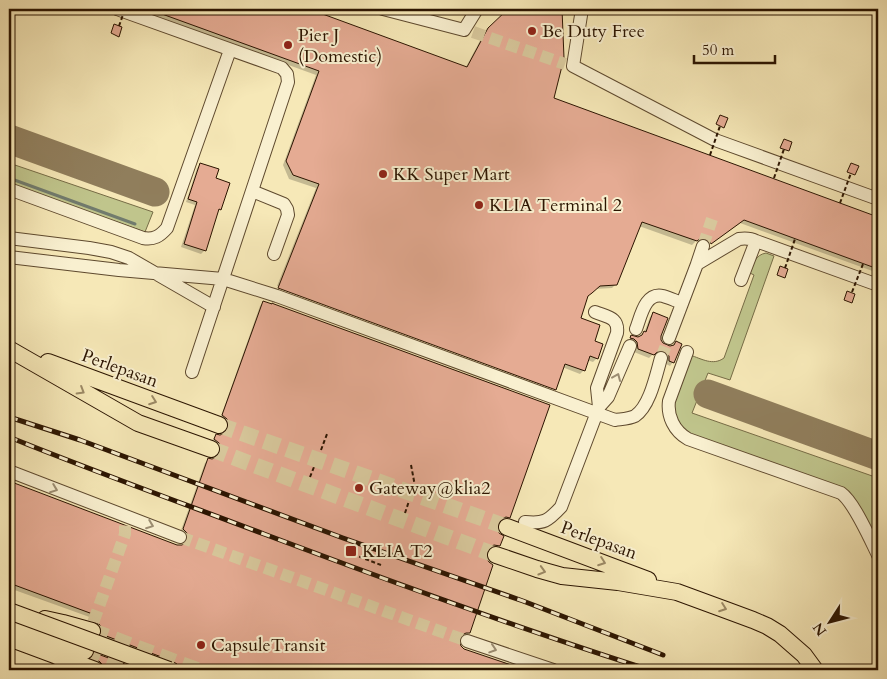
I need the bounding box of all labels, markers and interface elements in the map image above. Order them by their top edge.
place label: Be Duty Free [542,19,645,44]
place label: Pier J (Domestic) [298,23,382,69]
marker: Be Duty Free [526,25,538,37]
scale bar [694,32,776,64]
marker: Pier J (Domestic) [282,39,294,51]
text: 50 m [702,40,734,60]
place label: KK Super Mart [393,162,510,187]
marker: KK Super Mart [377,168,389,180]
place label: KLIA Terminal 2 [489,193,622,218]
marker: KLIA Terminal 2 [473,199,485,211]
street label: Perlepasan [78,343,162,394]
one-way arrow [610,373,621,382]
one-way arrow [76,384,85,394]
one-way arrow [148,395,156,405]
place label: Gateway@klia2 [369,476,490,501]
marker: Gateway@klia2 [353,482,365,494]
one-way arrow [50,483,58,493]
street label: Perlepasan [557,515,641,566]
one-way arrow [146,519,154,529]
place label: KLIA T2 [362,539,433,564]
marker: KLIA T2 [344,544,358,558]
one-way arrow [597,556,606,566]
one-way arrow [538,565,546,575]
north arrow [804,596,854,646]
one-way arrow [718,602,726,612]
text: N [809,619,831,640]
place label: CapsuleTransit [211,633,326,658]
marker: CapsuleTransit [195,639,207,651]
one-way arrow [488,644,497,654]

